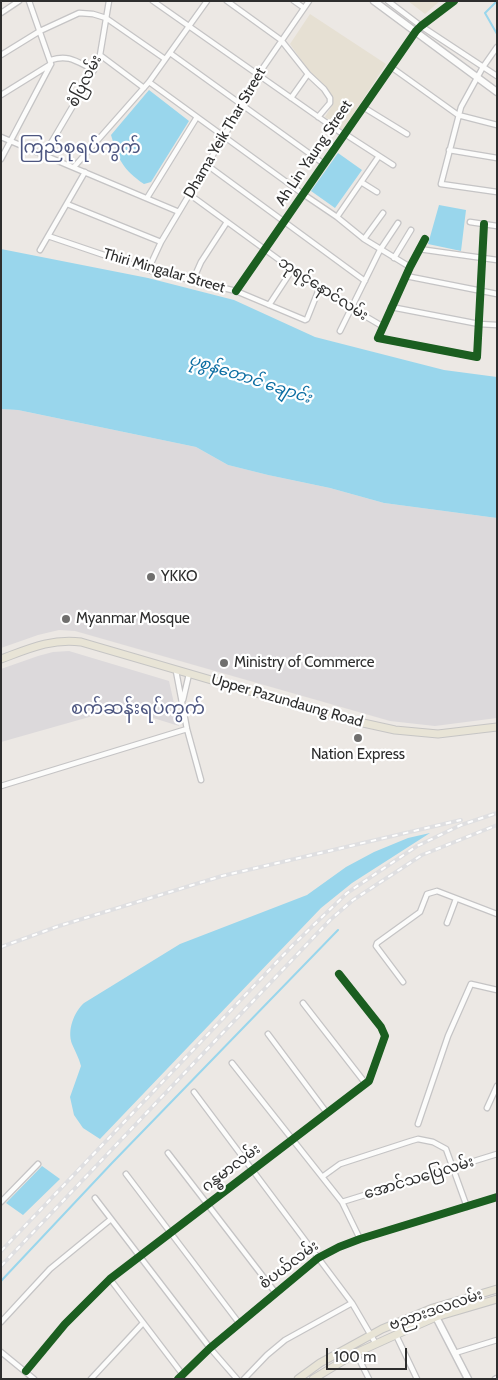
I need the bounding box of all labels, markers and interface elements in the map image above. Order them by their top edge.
street label: စံပြလမ်း [64,52,106,110]
street label: Dhama Yeik Thar Street [180,64,270,202]
street label: Ah Lin Yaung Street [272,97,356,209]
district label: ကြည်စုရပ်ကွက် [19,137,141,159]
street label: Thiri Mingalar Street [101,245,227,297]
street label: ဘုရင့်နောင်လမ်း [275,253,371,325]
water label: ပုစွန်တောင် ချောင်း [186,350,314,408]
place label: YKKO [161,568,198,586]
marker: YKKO [145,571,157,583]
place label: Myanmar Mosque [76,610,190,628]
marker: Myanmar Mosque [60,613,72,625]
place label: Ministry of Commerce [234,654,374,672]
marker: Ministry of Commerce [218,657,230,669]
street label: Upper Pazundaung Road [209,671,365,731]
district label: စက်ဆန်းရပ်ကွက် [71,698,205,720]
marker: Nation Express [352,732,364,744]
place label: Nation Express [311,746,405,764]
street label: ဂန္ဓမာလမ်း [198,1140,264,1196]
street label: အောင်သပြေလမ်း [362,1153,476,1203]
street label: စံပယ်လမ်း [256,1237,322,1293]
street label: ဗညားဒလလမ်း [387,1286,485,1334]
scale bar [328,1338,409,1370]
text: 100 m [334,1348,376,1366]

